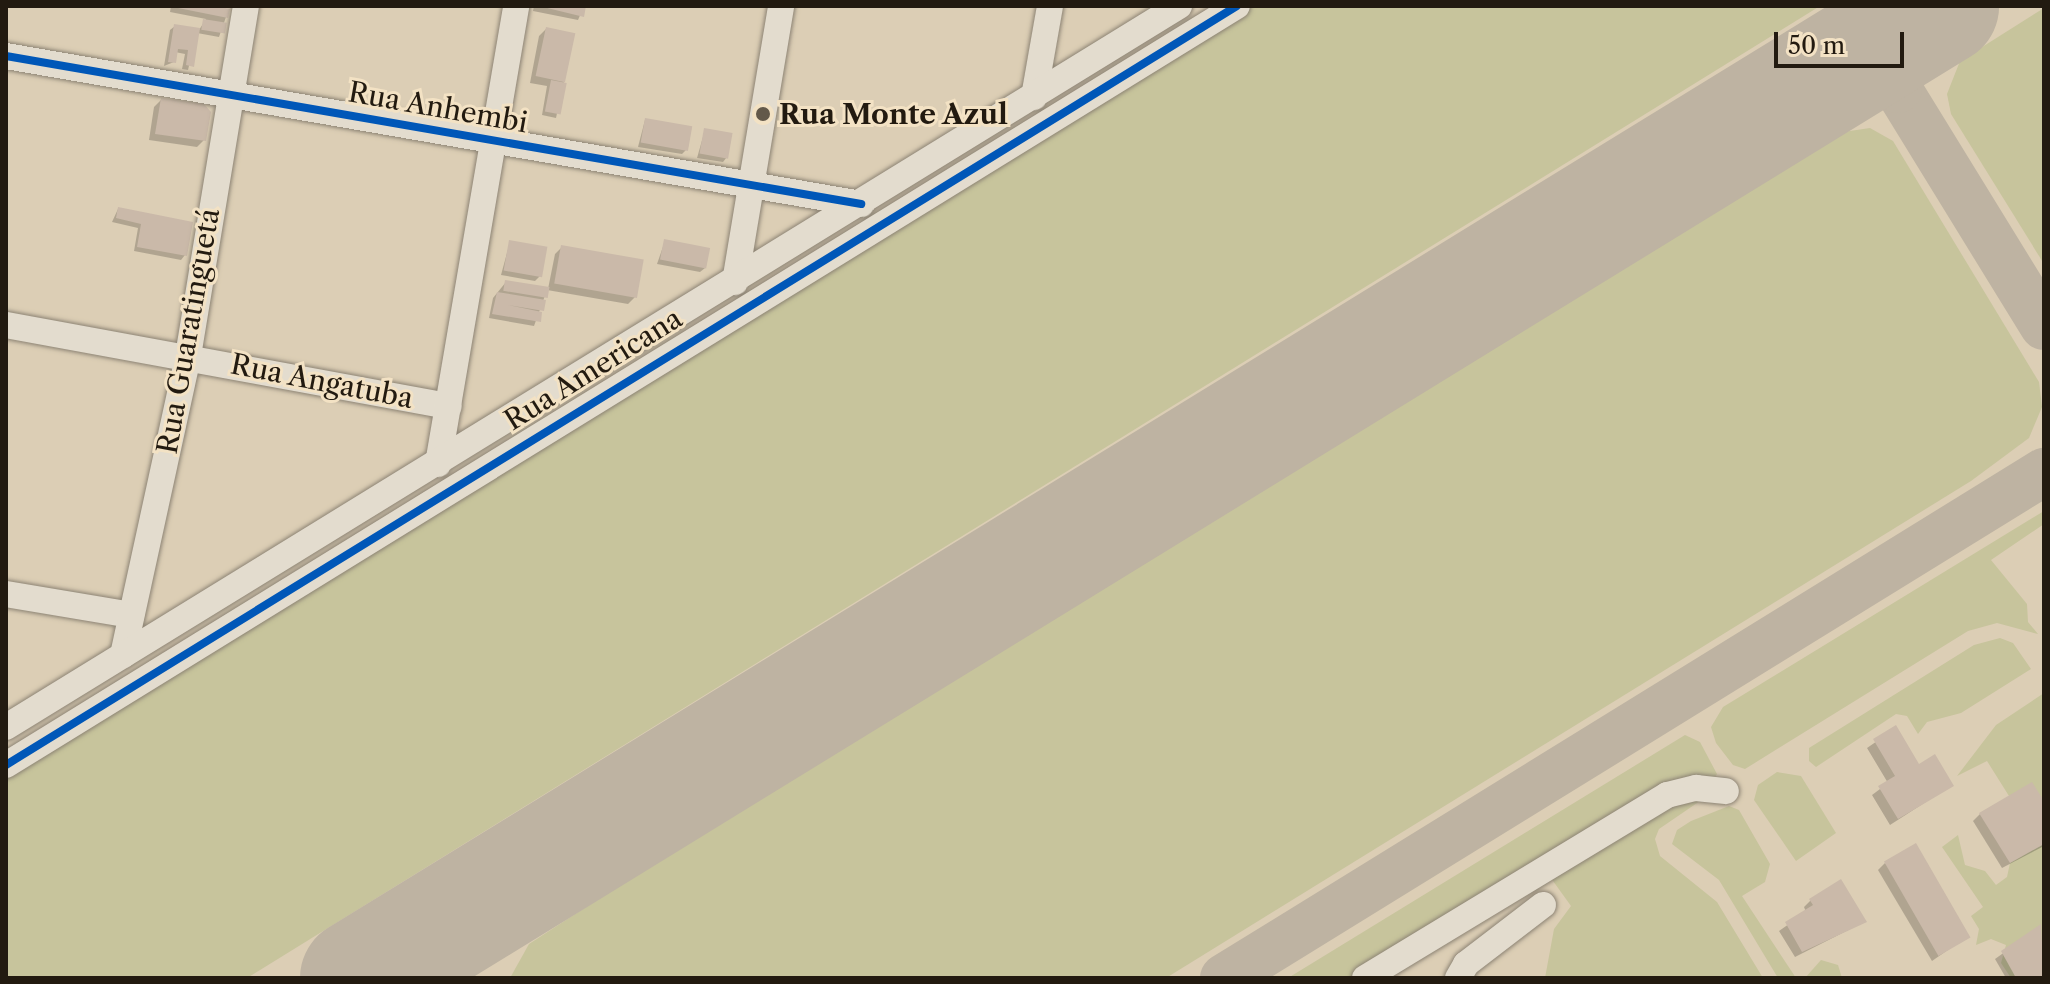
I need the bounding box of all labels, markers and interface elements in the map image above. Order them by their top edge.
scale bar [1778,16,1908,66]
text: 50 m [1788,31,1845,60]
street label: Rua Anhembi [345,75,531,139]
place label: Rua Monte Azul [779,97,1009,131]
marker: Rua Monte Azul [754,105,772,123]
street label: Rua Guaratinguetá [150,205,226,457]
street label: Rua Americana [497,301,689,437]
street label: Rua Angatuba [227,347,417,415]

